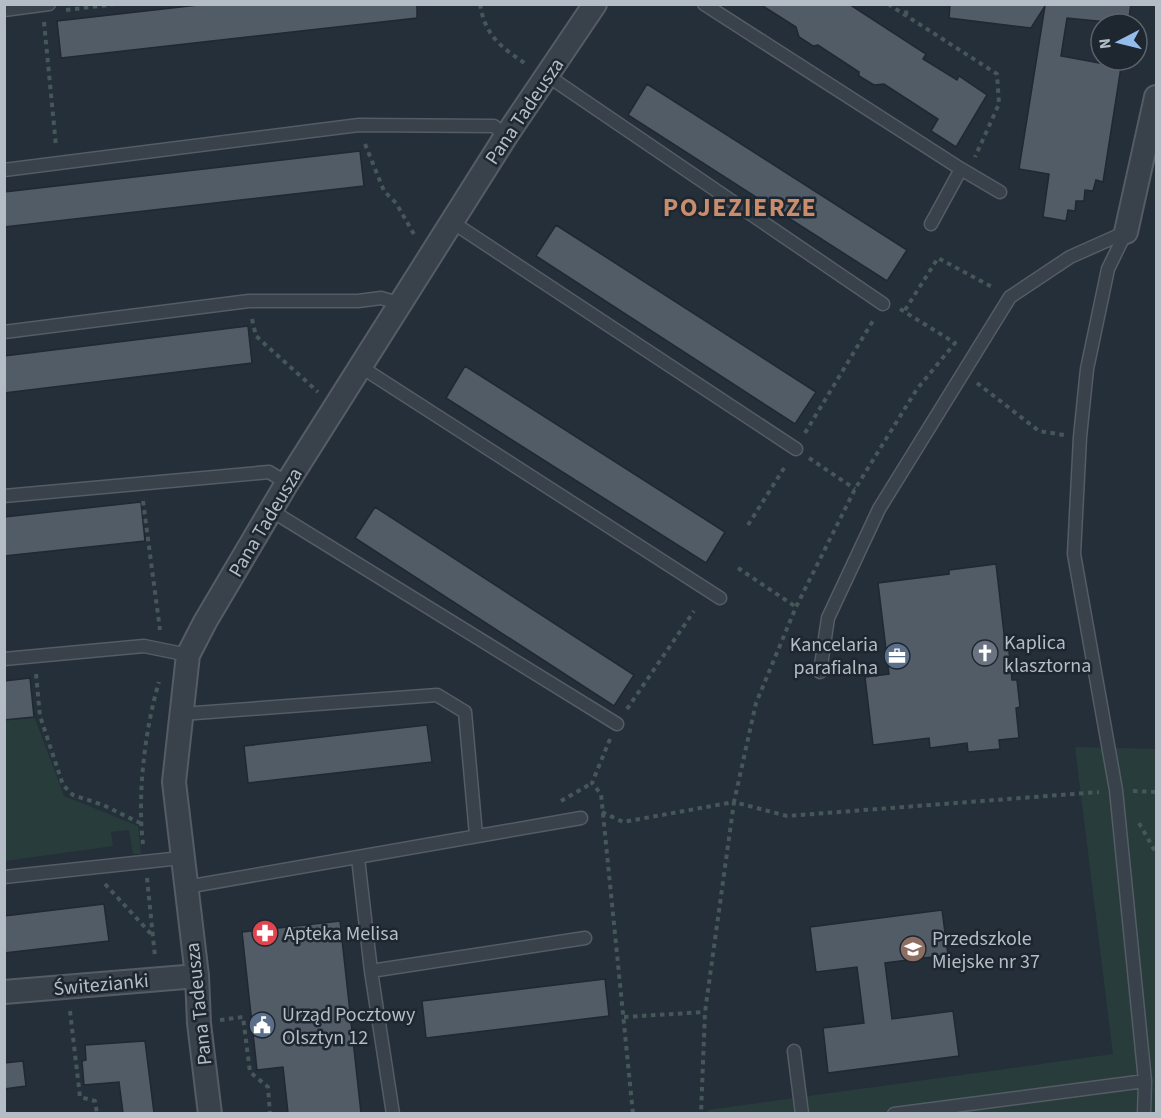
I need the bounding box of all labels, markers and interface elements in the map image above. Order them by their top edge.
north arrow [1089,12,1149,72]
text: N [1094,37,1117,50]
street label: Pana Tadeusza [479,53,571,171]
district label: POJEZIERZE [663,189,817,226]
street label: Pana Tadeusza [222,462,310,583]
place label: Kaplica klasztorna [1004,629,1091,680]
place label: Kancelaria parafialna [790,631,878,682]
church icon: Kaplica klasztorna [970,638,1000,668]
office icon: Kancelaria parafialna [882,641,912,671]
pharmacy icon: Apteka Melisa [250,918,280,948]
place label: Apteka Melisa [284,920,399,948]
place label: Przedszkole Miejske nr 37 [932,925,1040,976]
school or university icon: Przedszkole Miejske nr 37 [898,934,928,964]
street label: Pana Tadeusza [179,941,219,1067]
street label: Świtezianki [52,967,150,1003]
place label: Urząd Pocztowy Olsztyn 12 [282,1001,416,1052]
public building icon: Urząd Pocztowy Olsztyn 12 [247,1010,277,1040]

